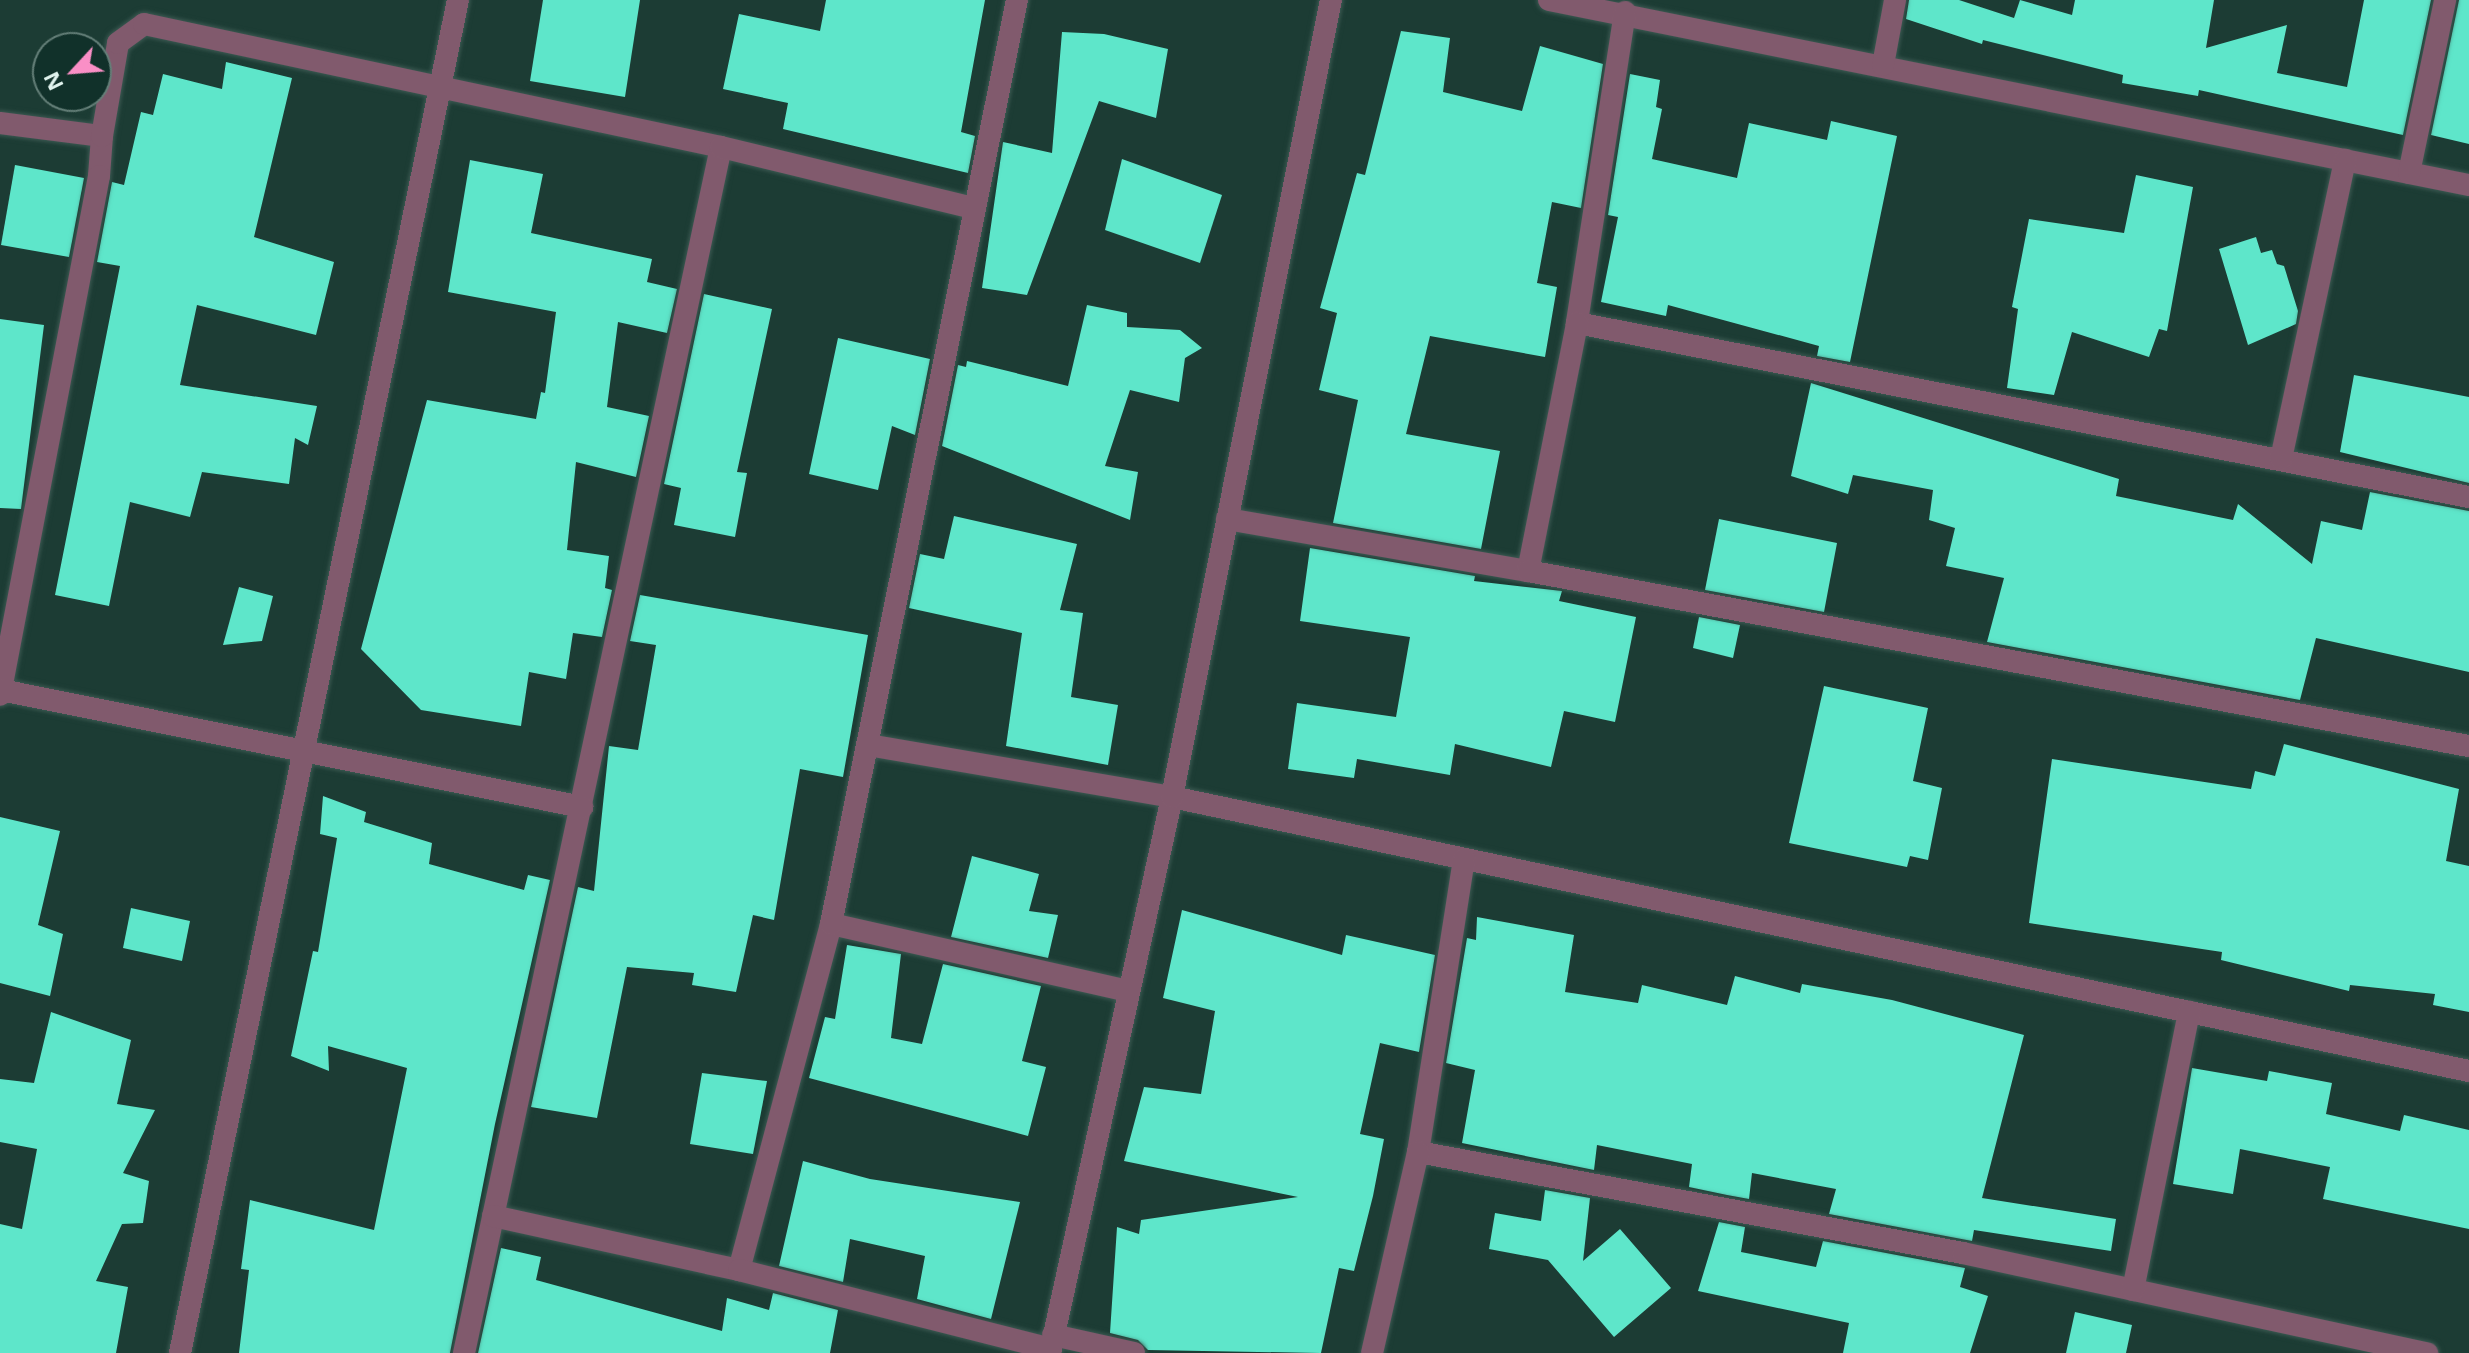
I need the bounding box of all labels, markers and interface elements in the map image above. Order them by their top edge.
north arrow [32,32,112,112]
text: N [35,67,70,96]

